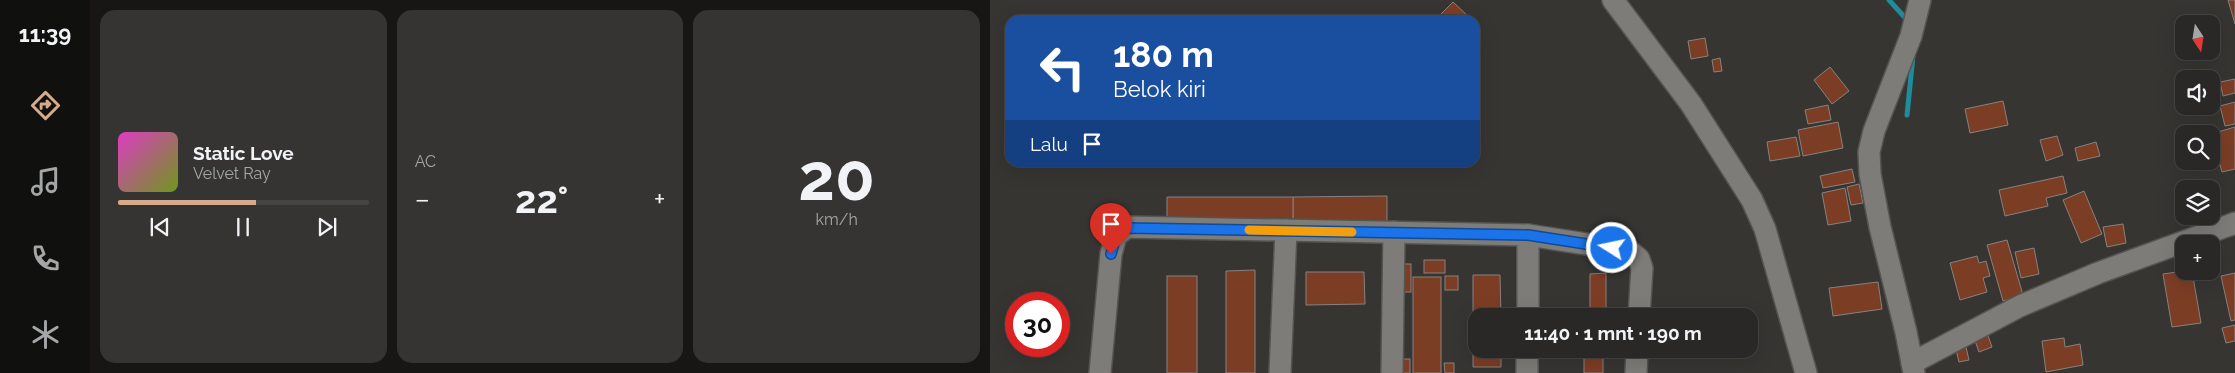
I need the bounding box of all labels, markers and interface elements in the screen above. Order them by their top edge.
north arrow [2175,15,2220,60]
map controls [2175,15,2220,280]
text: 11:39 [19,21,71,47]
text: 180 m [1113,34,1214,75]
icon: left [1030,35,1095,100]
button: sound [2175,70,2220,115]
text: Belok kiri [1113,76,1206,102]
icon: directions [28,88,63,123]
button: search [2175,125,2220,170]
icon: arrive [1078,130,1106,158]
text: Lalu [1030,133,1068,155]
text: 20 [798,139,875,215]
text: Static Love [193,142,294,164]
text: AC [415,152,436,171]
icon: music [28,164,63,199]
text: Velvet Ray [193,164,271,183]
text: 22° [515,177,568,222]
button: layers [2175,180,2220,225]
text: − [415,183,430,216]
text: + [654,183,665,216]
pin [1090,203,1132,254]
text: km/h [816,210,858,229]
icon: arrive [1097,210,1125,238]
icon: previous [146,213,174,241]
icon: pause [229,213,257,241]
icon: next [313,213,341,241]
position arrow [1585,221,1637,273]
button: + [2175,235,2220,280]
icon: phone [28,241,63,276]
speed limit sign: 30 [1005,292,1070,357]
icon: climate [28,317,63,352]
text: 11:40 · 1 mnt · 190 m [1524,322,1702,344]

